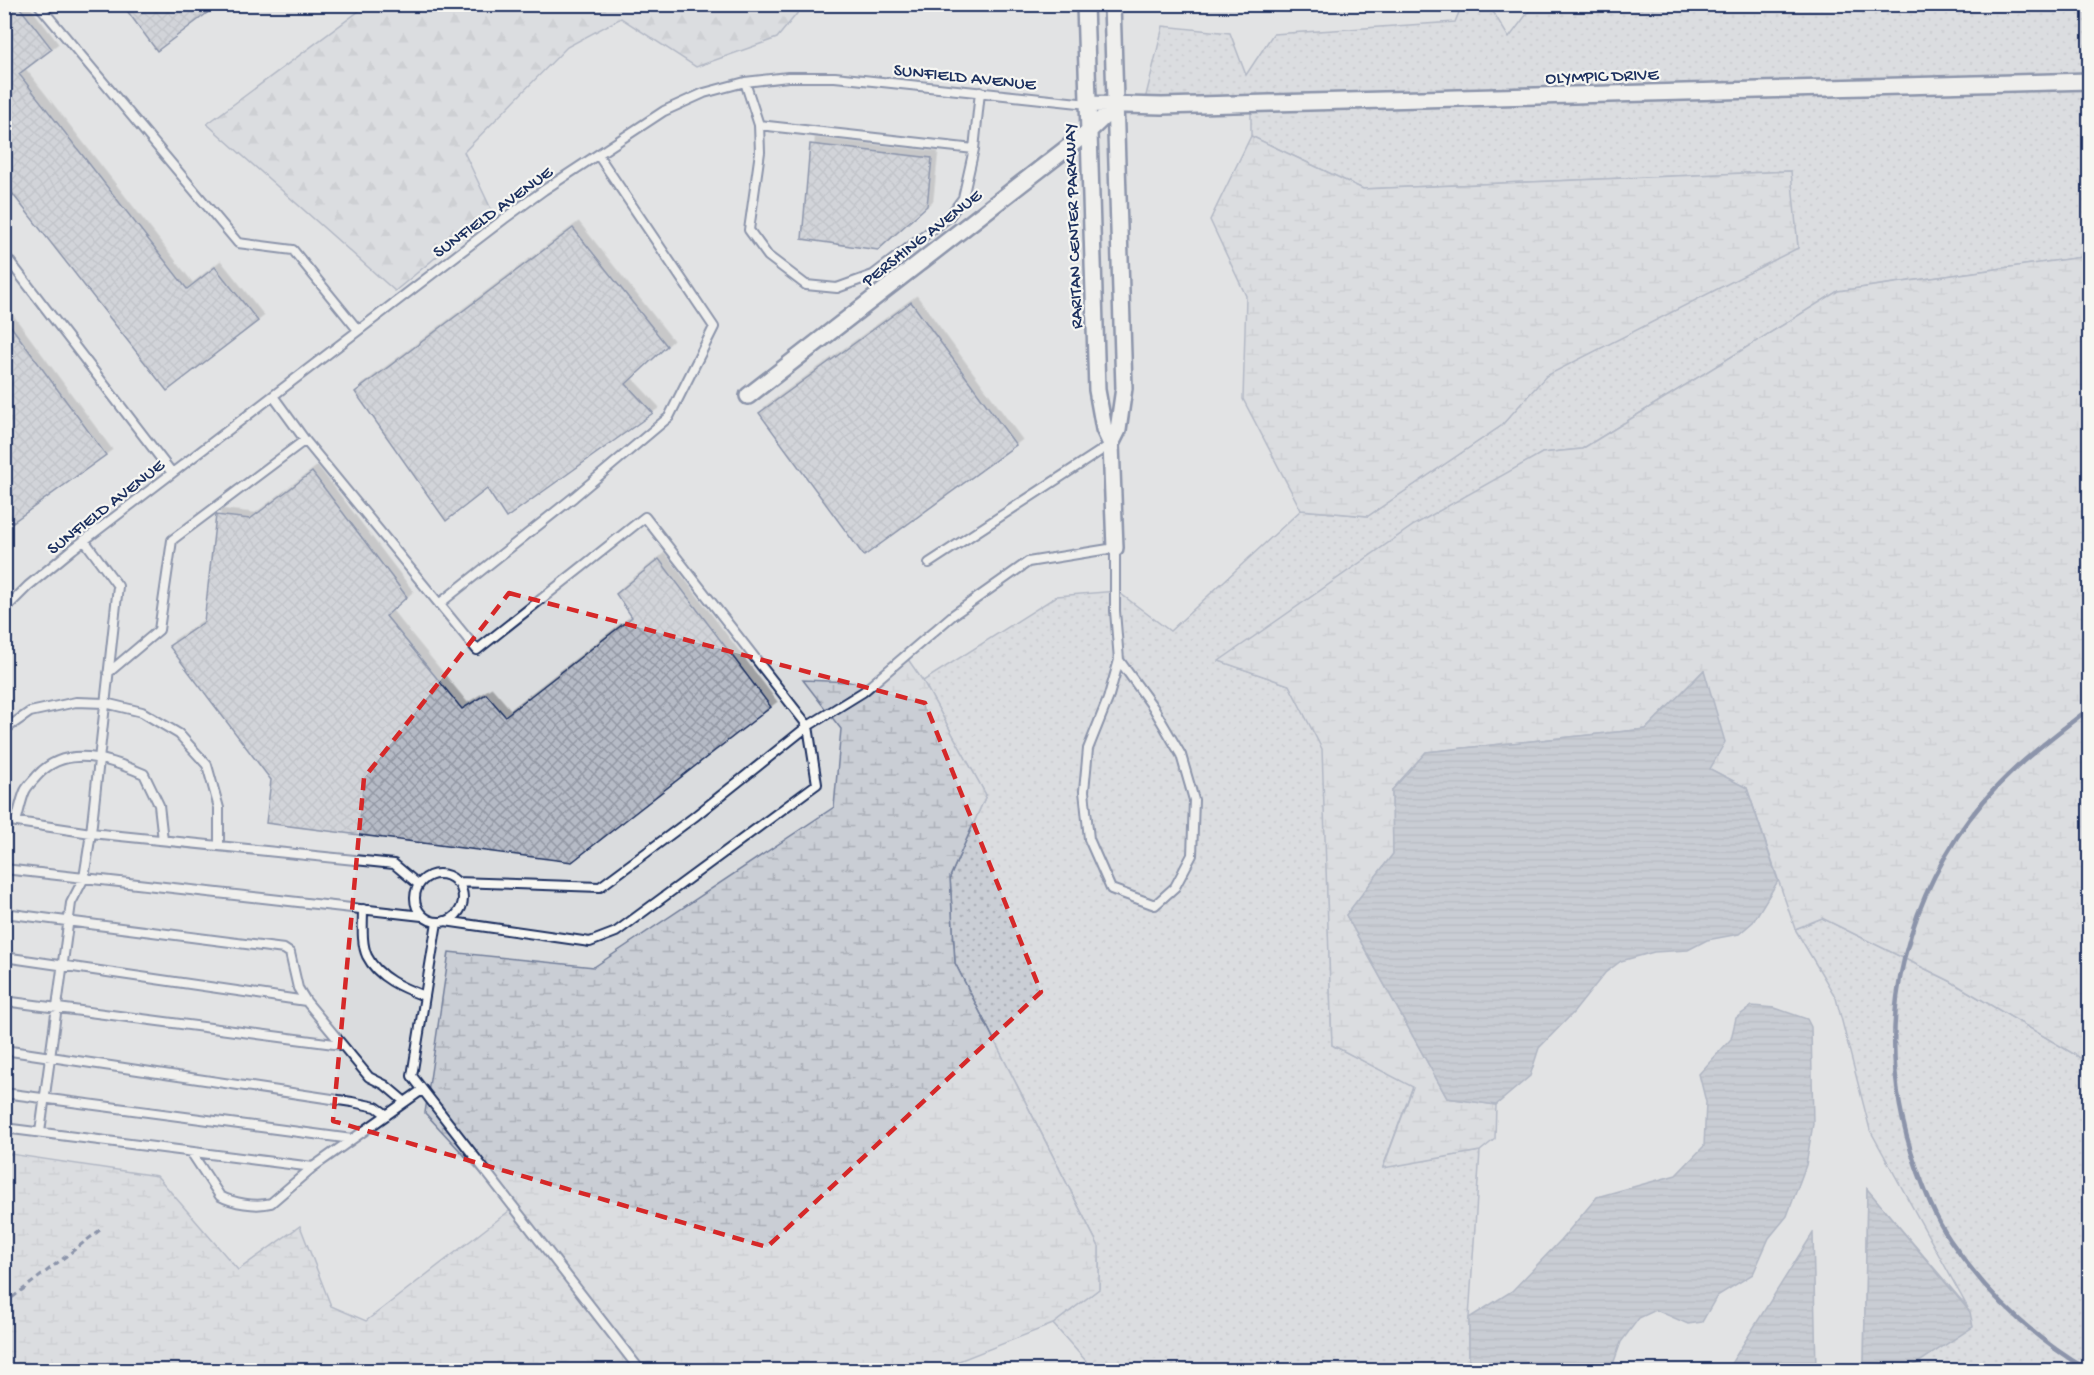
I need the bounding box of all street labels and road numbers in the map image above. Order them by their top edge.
street label: SUNFIELD AVENUE [893,61,1038,96]
street label: OLYMPIC DRIVE [1545,65,1660,90]
street label: RARITAN CENTER PARKWAY [1060,123,1089,329]
street label: SUNFIELD AVENUE [429,162,558,264]
street label: PERSHING AVENUE [858,185,987,293]
street label: SUNFIELD AVENUE [44,455,170,560]

